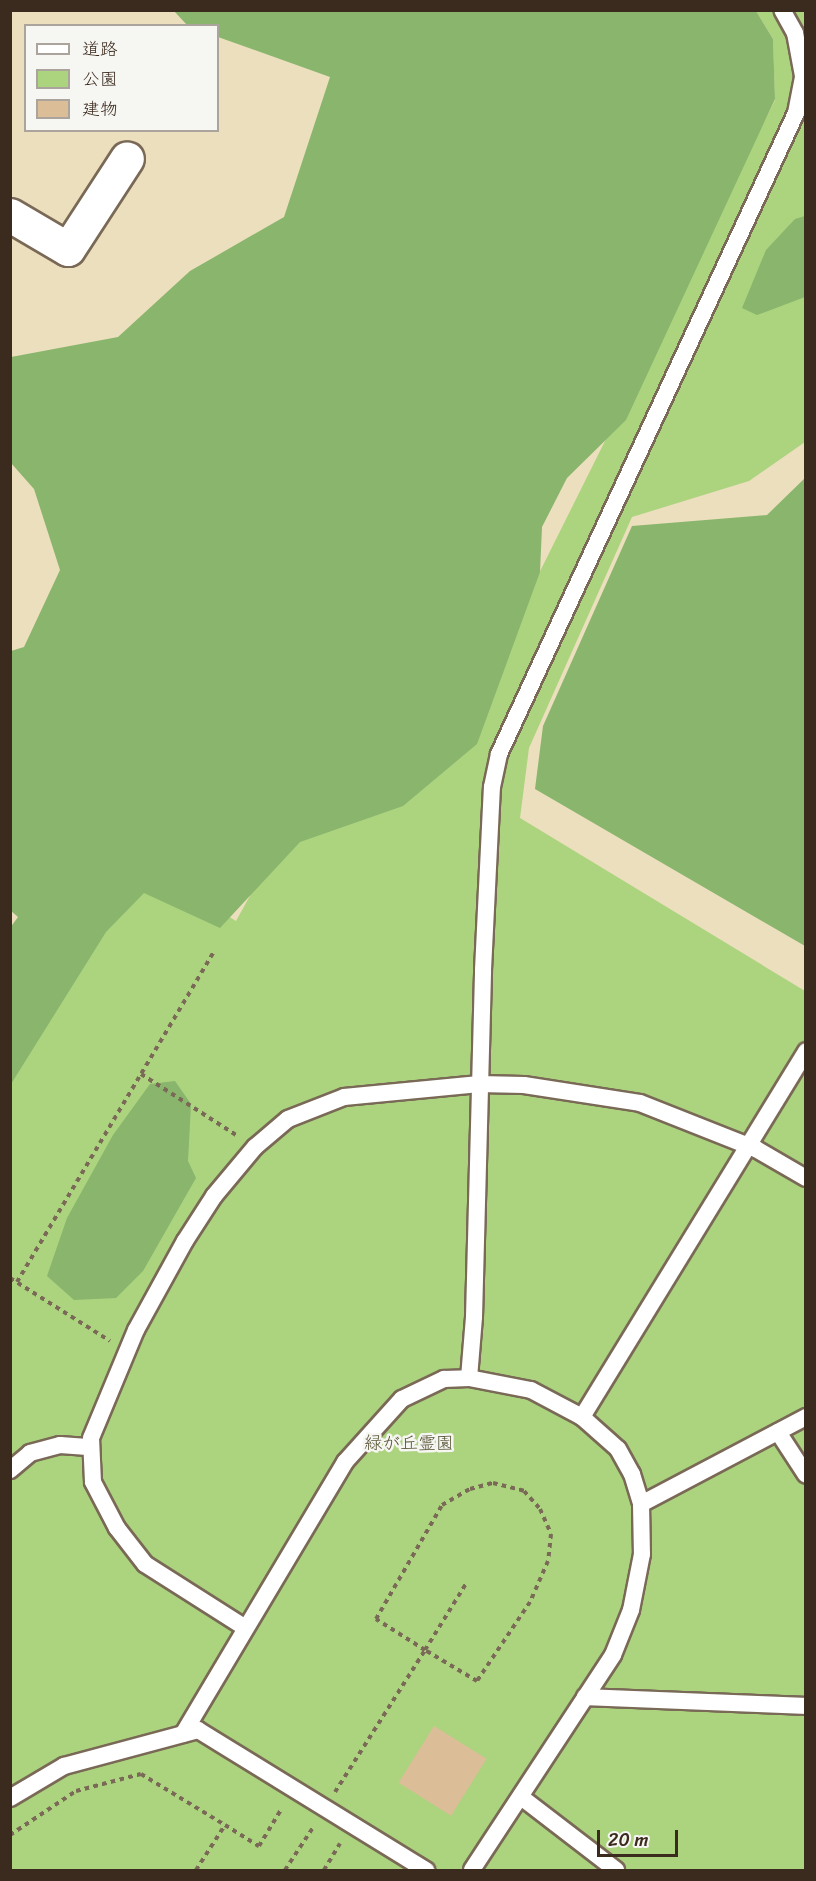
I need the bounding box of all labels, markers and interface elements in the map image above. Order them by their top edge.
legend [24,24,219,132]
text: 道路 [82,33,118,65]
text: 公園 [82,63,118,95]
text: 建物 [82,93,118,125]
park label: 緑が丘霊園 [364,1432,454,1454]
scale bar [600,1818,681,1856]
text: 20 m [608,1824,648,1856]

